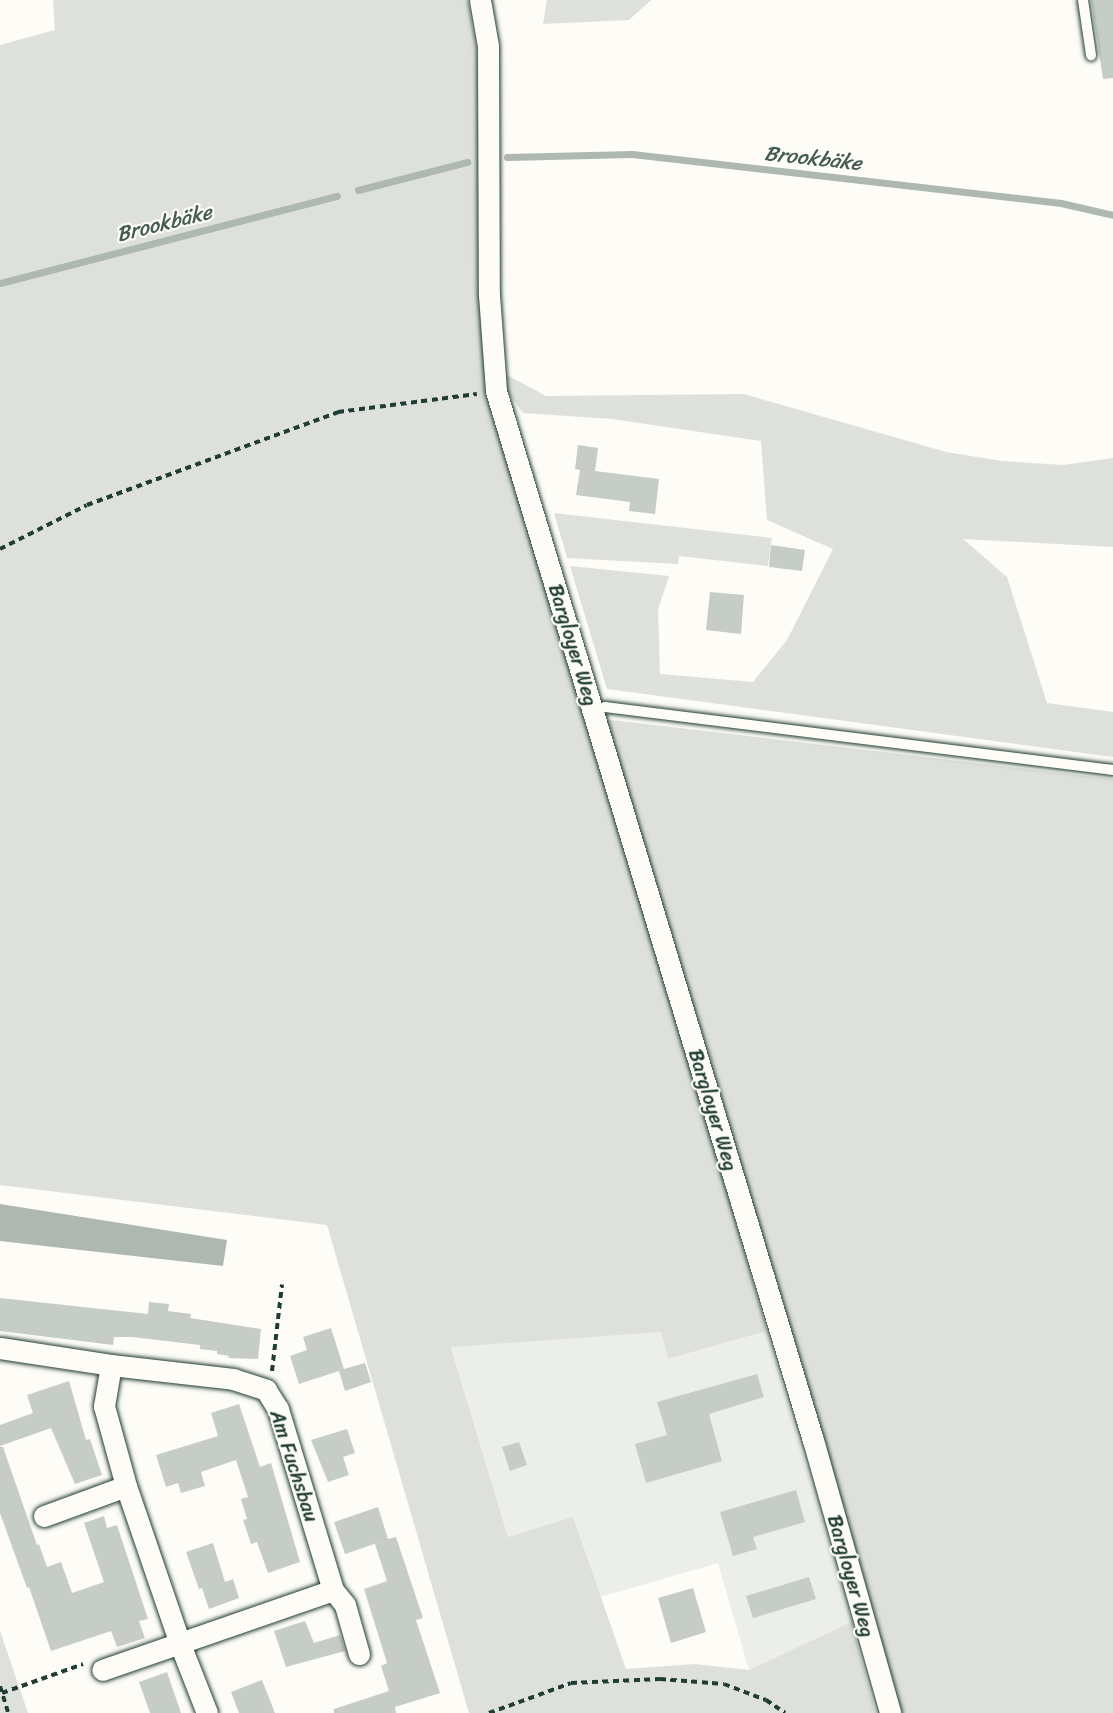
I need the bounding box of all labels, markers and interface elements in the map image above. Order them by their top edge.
water label: Brookbäke [763,140,863,176]
water label: Brookbäke [114,199,214,247]
street label: Bargloyer Weg [543,581,603,709]
street label: Bargloyer Weg [683,1046,743,1174]
street label: Am Fuchsbau [265,1407,323,1525]
street label: Bargloyer Weg [822,1512,880,1640]

